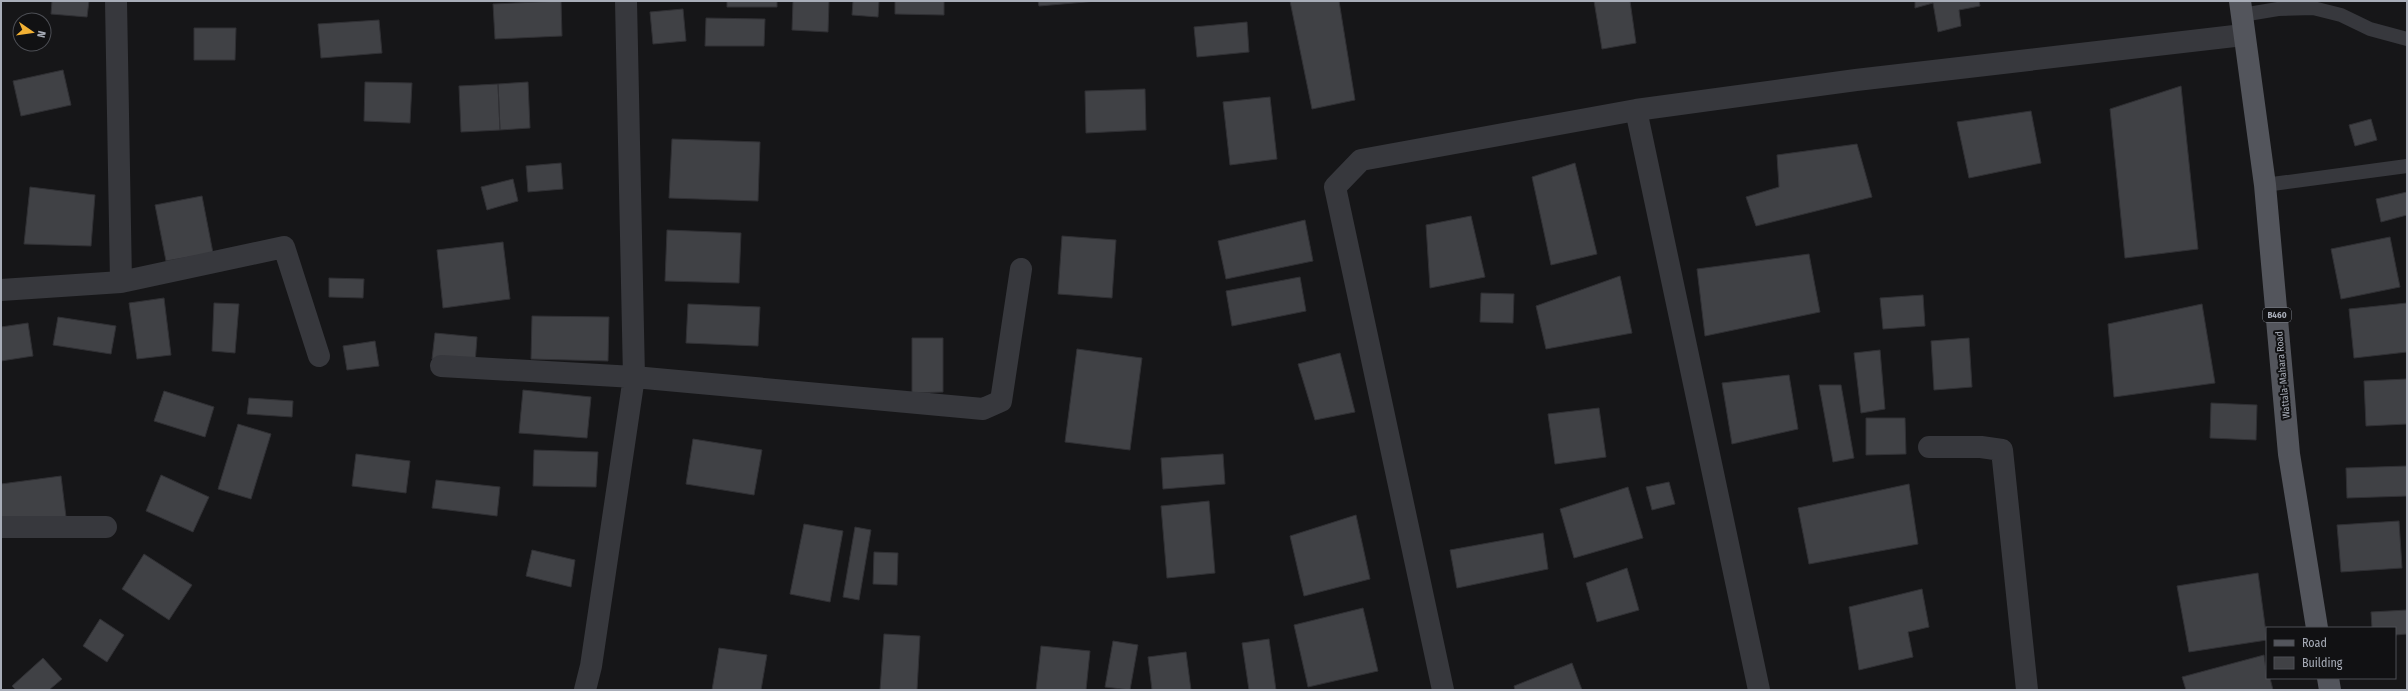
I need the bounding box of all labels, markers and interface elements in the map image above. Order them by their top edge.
north arrow [12,12,52,52]
text: N [34,29,48,39]
road number: B460 [2263,308,2291,322]
street label: Wattala-Mahara Road [2273,331,2293,419]
legend [2266,627,2396,679]
text: Road [2302,636,2327,650]
text: Building [2302,656,2343,670]

